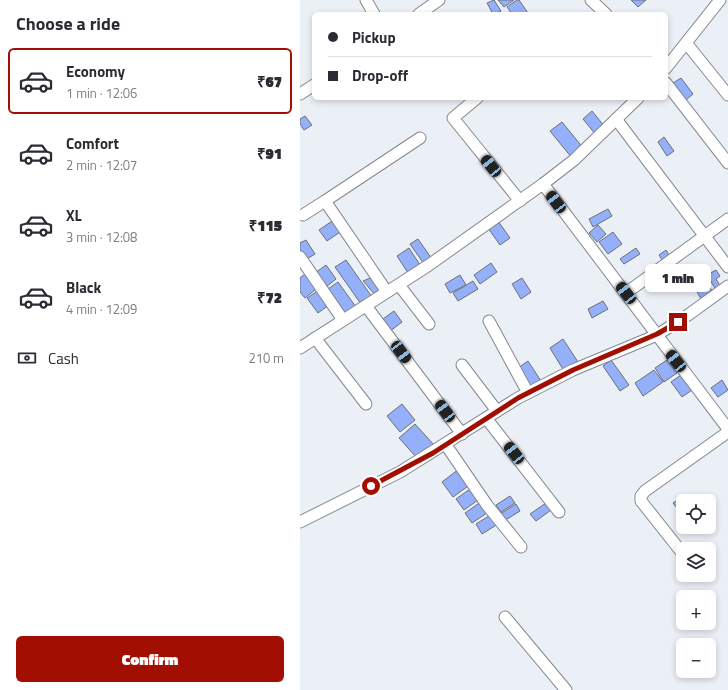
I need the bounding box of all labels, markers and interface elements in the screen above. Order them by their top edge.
text: Choose a ride [16,10,120,37]
text: Pickup [352,26,396,49]
text: Economy [66,60,125,83]
icon: car [18,63,54,99]
text: Drop-off [352,64,408,87]
text: ₹67 [257,70,282,93]
text: 1 min · 12:06 [66,83,137,103]
text: Comfort [66,132,119,155]
icon: car [18,135,54,171]
text: ₹91 [257,142,282,165]
car [479,153,503,179]
text: 2 min · 12:07 [66,155,137,175]
car [544,189,568,215]
text: XL [66,204,82,227]
icon: car [18,207,54,243]
text: ₹115 [249,214,282,237]
text: 3 min · 12:08 [66,227,137,247]
callout: 1 min [645,264,711,292]
text: 1 min [662,268,694,288]
text: Black [66,276,101,299]
icon: car [18,279,54,315]
car [614,280,638,306]
text: ₹72 [257,286,282,309]
text: 4 min · 12:09 [66,299,137,319]
route end [669,313,687,331]
car [389,339,413,365]
icon: cash [16,347,38,369]
text: Cash [48,347,79,370]
text: 210 m [248,348,284,368]
car [664,348,688,374]
car [433,398,457,424]
car [502,440,526,466]
route start [362,477,380,495]
map controls [676,494,716,678]
button: locate [676,494,716,534]
button: layers [676,542,716,582]
button: + [676,590,716,630]
button: Confirm [16,636,284,682]
button: − [676,638,716,678]

